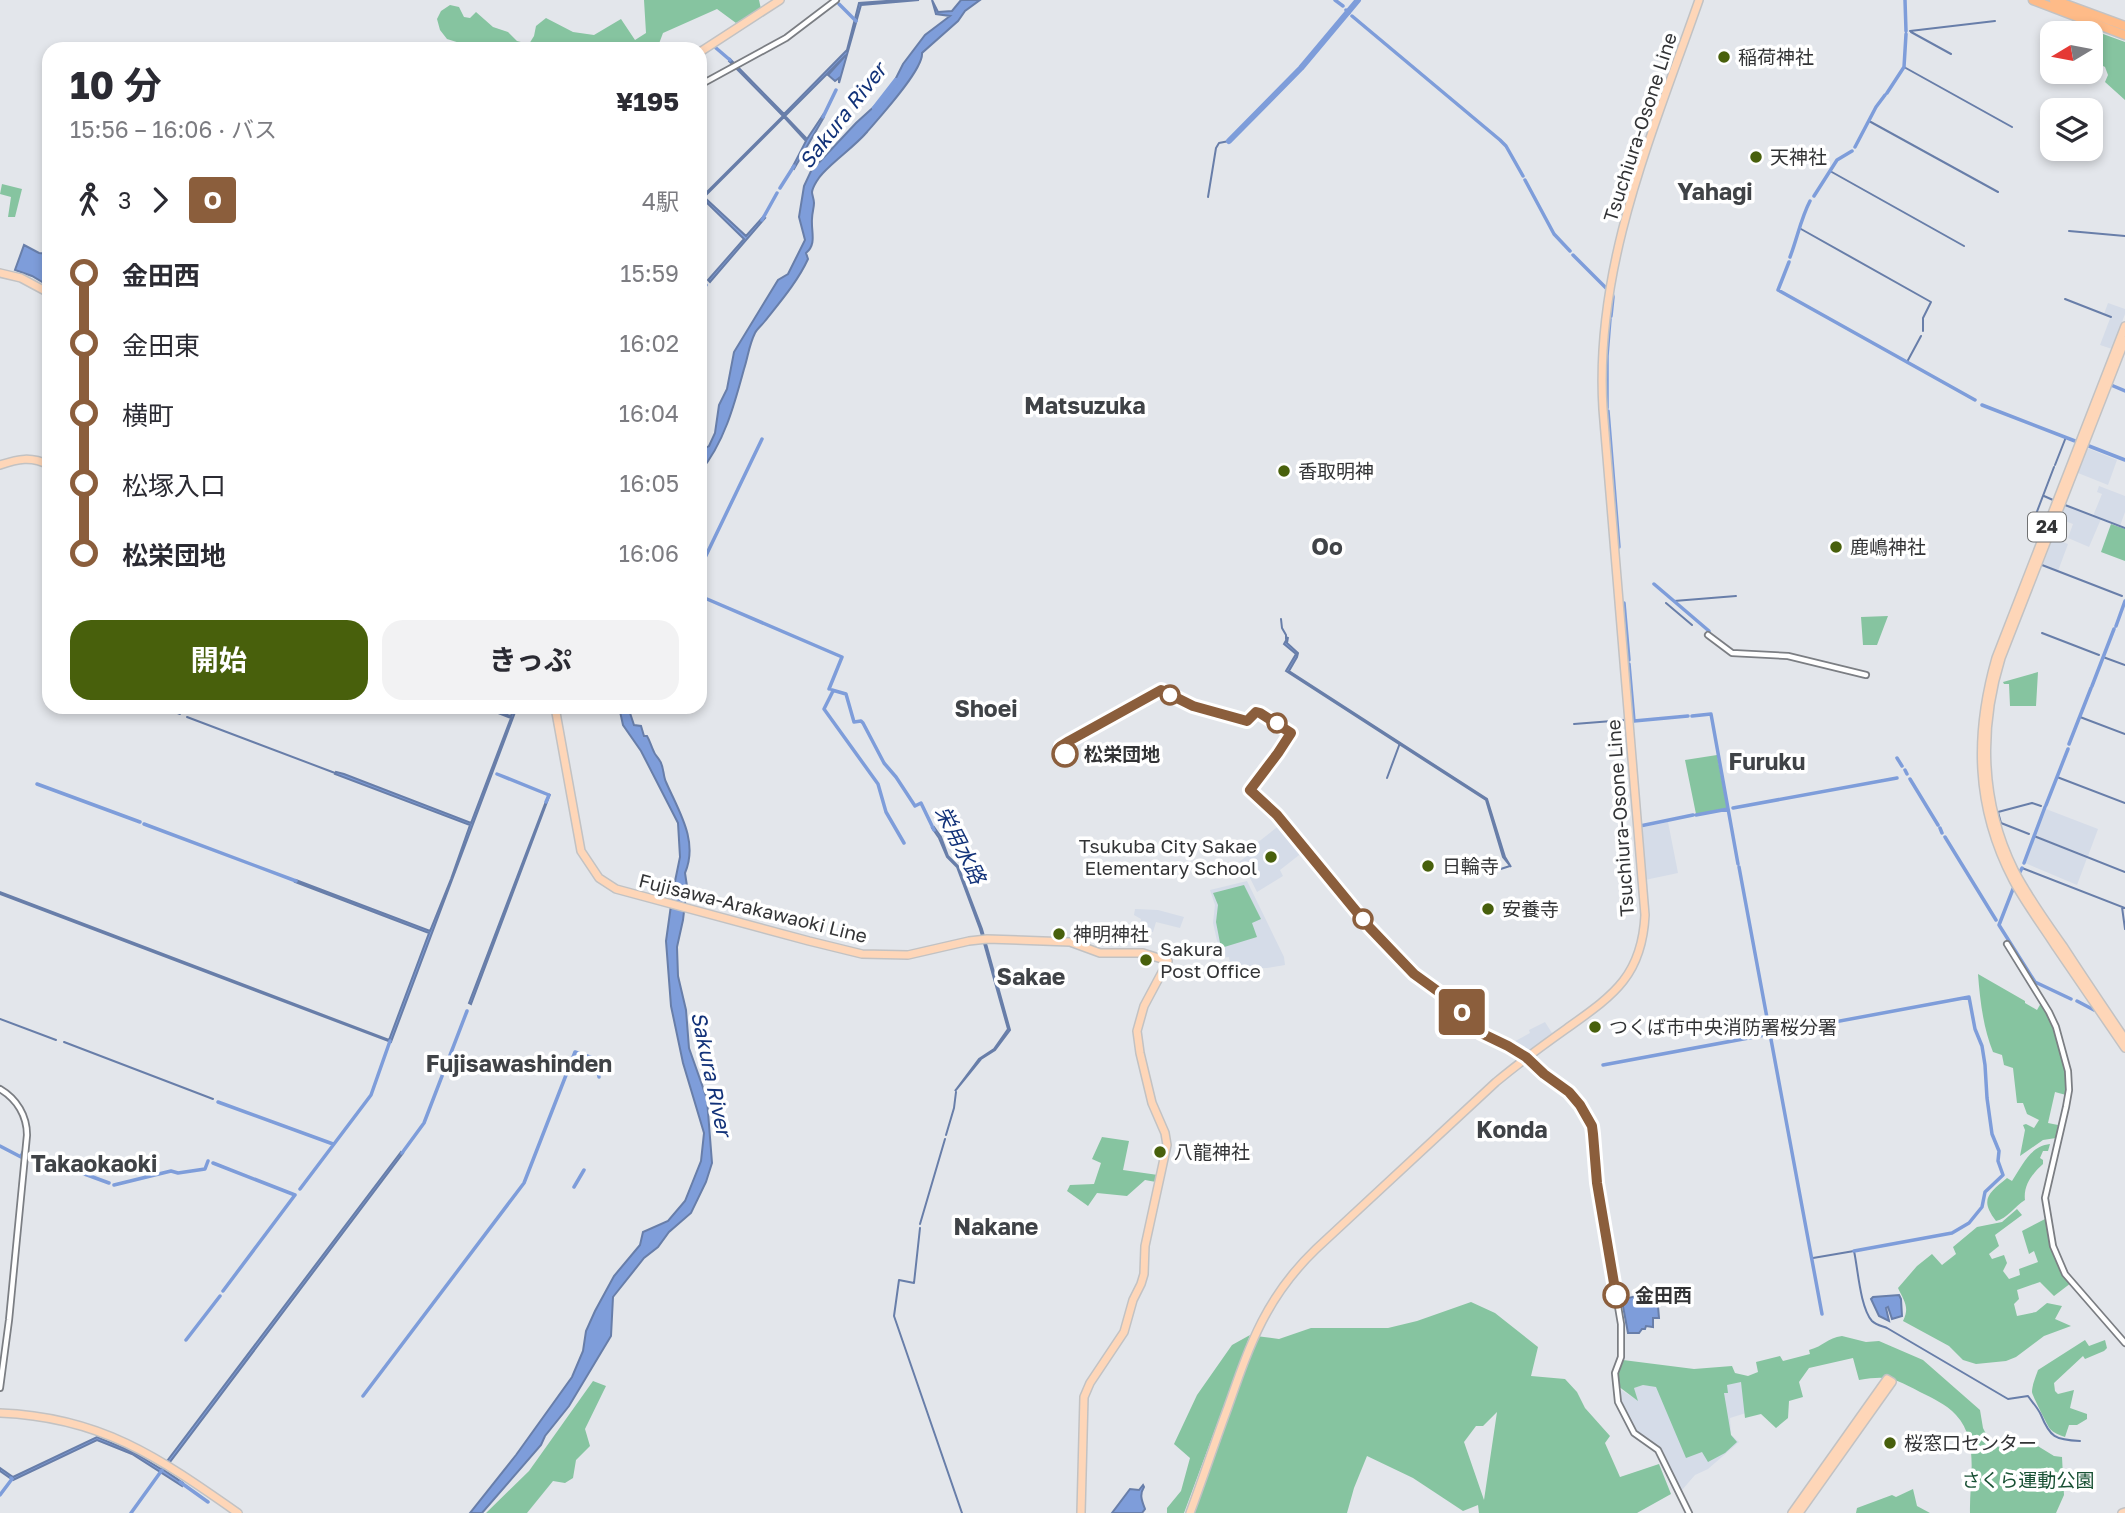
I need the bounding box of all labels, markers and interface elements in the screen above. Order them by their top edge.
north arrow [2040,21,2104,84]
map controls [2040,21,2103,161]
street label: Tsuchiura-Osone Line [1598,29,1681,224]
place label: 稲荷神社 [1738,45,1814,68]
marker: 稲荷神社 [1716,49,1732,65]
water label: Sakura River [793,55,893,173]
text: 10 分 [70,62,162,107]
text: ¥195 [616,86,679,117]
button: layers [2040,98,2103,161]
text: 15:56 – 16:06 · バス [70,115,277,143]
place label: 天神社 [1770,145,1827,168]
marker: 天神社 [1748,149,1764,165]
district label: Yahagi [1677,177,1753,205]
icon: walk [70,181,108,219]
icon: forward [141,181,179,219]
text: O [203,185,222,214]
text: 3 [118,186,131,214]
text: 4駅 [642,187,679,215]
text: 15:59 [620,259,679,287]
text: 金田西 [122,260,200,291]
text: 16:02 [619,329,679,357]
text: 金田東 [122,330,200,361]
district label: Matsuzuka [1024,391,1146,419]
text: 16:04 [619,399,679,427]
text: 横町 [122,400,174,431]
place label: 香取明神 [1298,459,1374,482]
marker: 香取明神 [1276,463,1292,479]
text: 16:05 [619,469,679,497]
text: 松塚入口 [122,470,226,501]
road number: 24 [2028,512,2066,542]
district label: Oo [1311,532,1343,560]
place label: 鹿嶋神社 [1850,535,1926,558]
text: 16:06 [619,539,679,567]
marker: 鹿嶋神社 [1828,539,1844,555]
text: 松栄団地 [122,540,226,571]
button: 開始 [70,620,368,700]
button: きっぷ [382,620,679,700]
unlabelled marker [1160,685,1180,705]
district label: Shoei [955,694,1018,722]
unlabelled marker [1267,713,1287,733]
street label: Tsuchiura-Osone Line [1601,719,1638,917]
marker: 松栄団地 [1052,741,1078,767]
place label: 松栄団地 [1084,742,1160,765]
district label: Furuku [1728,747,1806,775]
water label: 栄用水路 [930,801,992,890]
place label: Tsukuba City Sakae Elementary School [1079,834,1257,879]
marker: Tsukuba City Sakae Elementary School [1263,849,1279,865]
place label: 日輪寺 [1442,854,1499,877]
marker: 日輪寺 [1420,858,1436,874]
street label: Fujisawa-Arakawaoki Line [636,868,870,947]
place label: 安養寺 [1502,897,1559,920]
marker: 安養寺 [1480,901,1496,917]
unlabelled marker [1353,909,1373,929]
place label: 神明神社 [1073,922,1149,945]
marker: 神明神社 [1051,926,1067,942]
place label: Sakura Post Office [1160,937,1261,982]
marker: Sakura Post Office [1138,952,1154,968]
district label: Sakae [997,962,1065,990]
line badge: O [1439,989,1485,1035]
text: O [1453,997,1471,1026]
water label: Sakura River [686,1009,738,1141]
place label: つくば市中央消防署桜分署 [1609,1015,1837,1038]
marker: つくば市中央消防署桜分署 [1587,1019,1603,1035]
district label: Fujisawashinden [426,1049,612,1077]
district label: Konda [1476,1115,1548,1143]
place label: 八龍神社 [1174,1140,1250,1163]
marker: 八龍神社 [1152,1144,1168,1160]
district label: Takaokaoki [31,1149,157,1177]
district label: Nakane [954,1212,1038,1240]
marker: 金田西 [1603,1282,1629,1308]
place label: 金田西 [1635,1283,1692,1306]
place label: 桜窓口センター [1904,1431,2037,1454]
marker: 桜窓口センター [1882,1435,1898,1451]
park label: さくら運動公園 [1961,1468,2095,1491]

